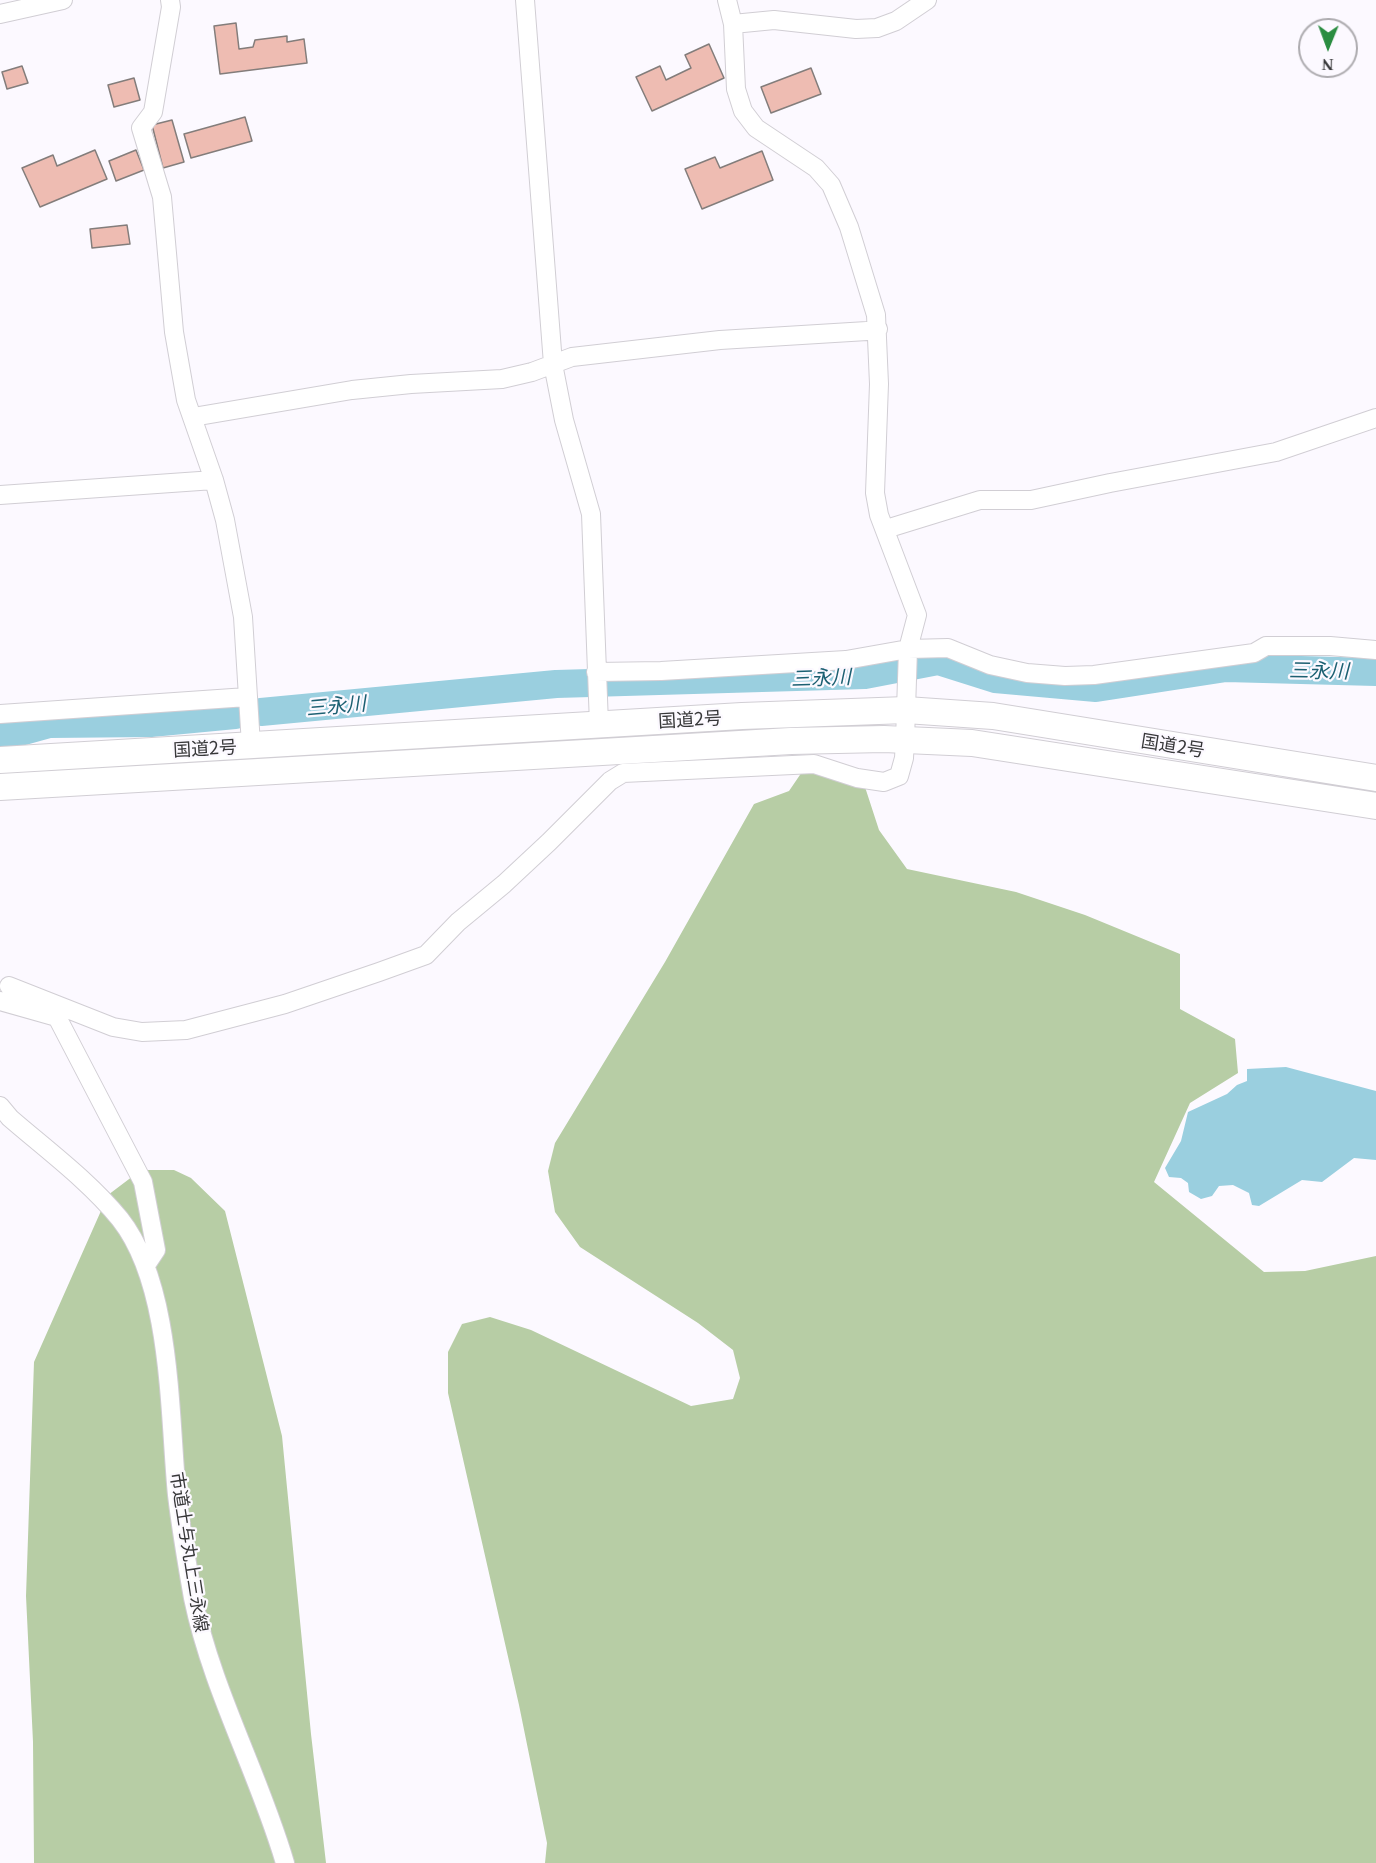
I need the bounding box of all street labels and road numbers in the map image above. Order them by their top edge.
street label: 国道2号 [657,707,723,731]
street label: 国道2号 [1140,729,1206,761]
street label: 国道2号 [172,736,238,760]
street label: 市道土与丸上三永線 [167,1470,213,1634]

